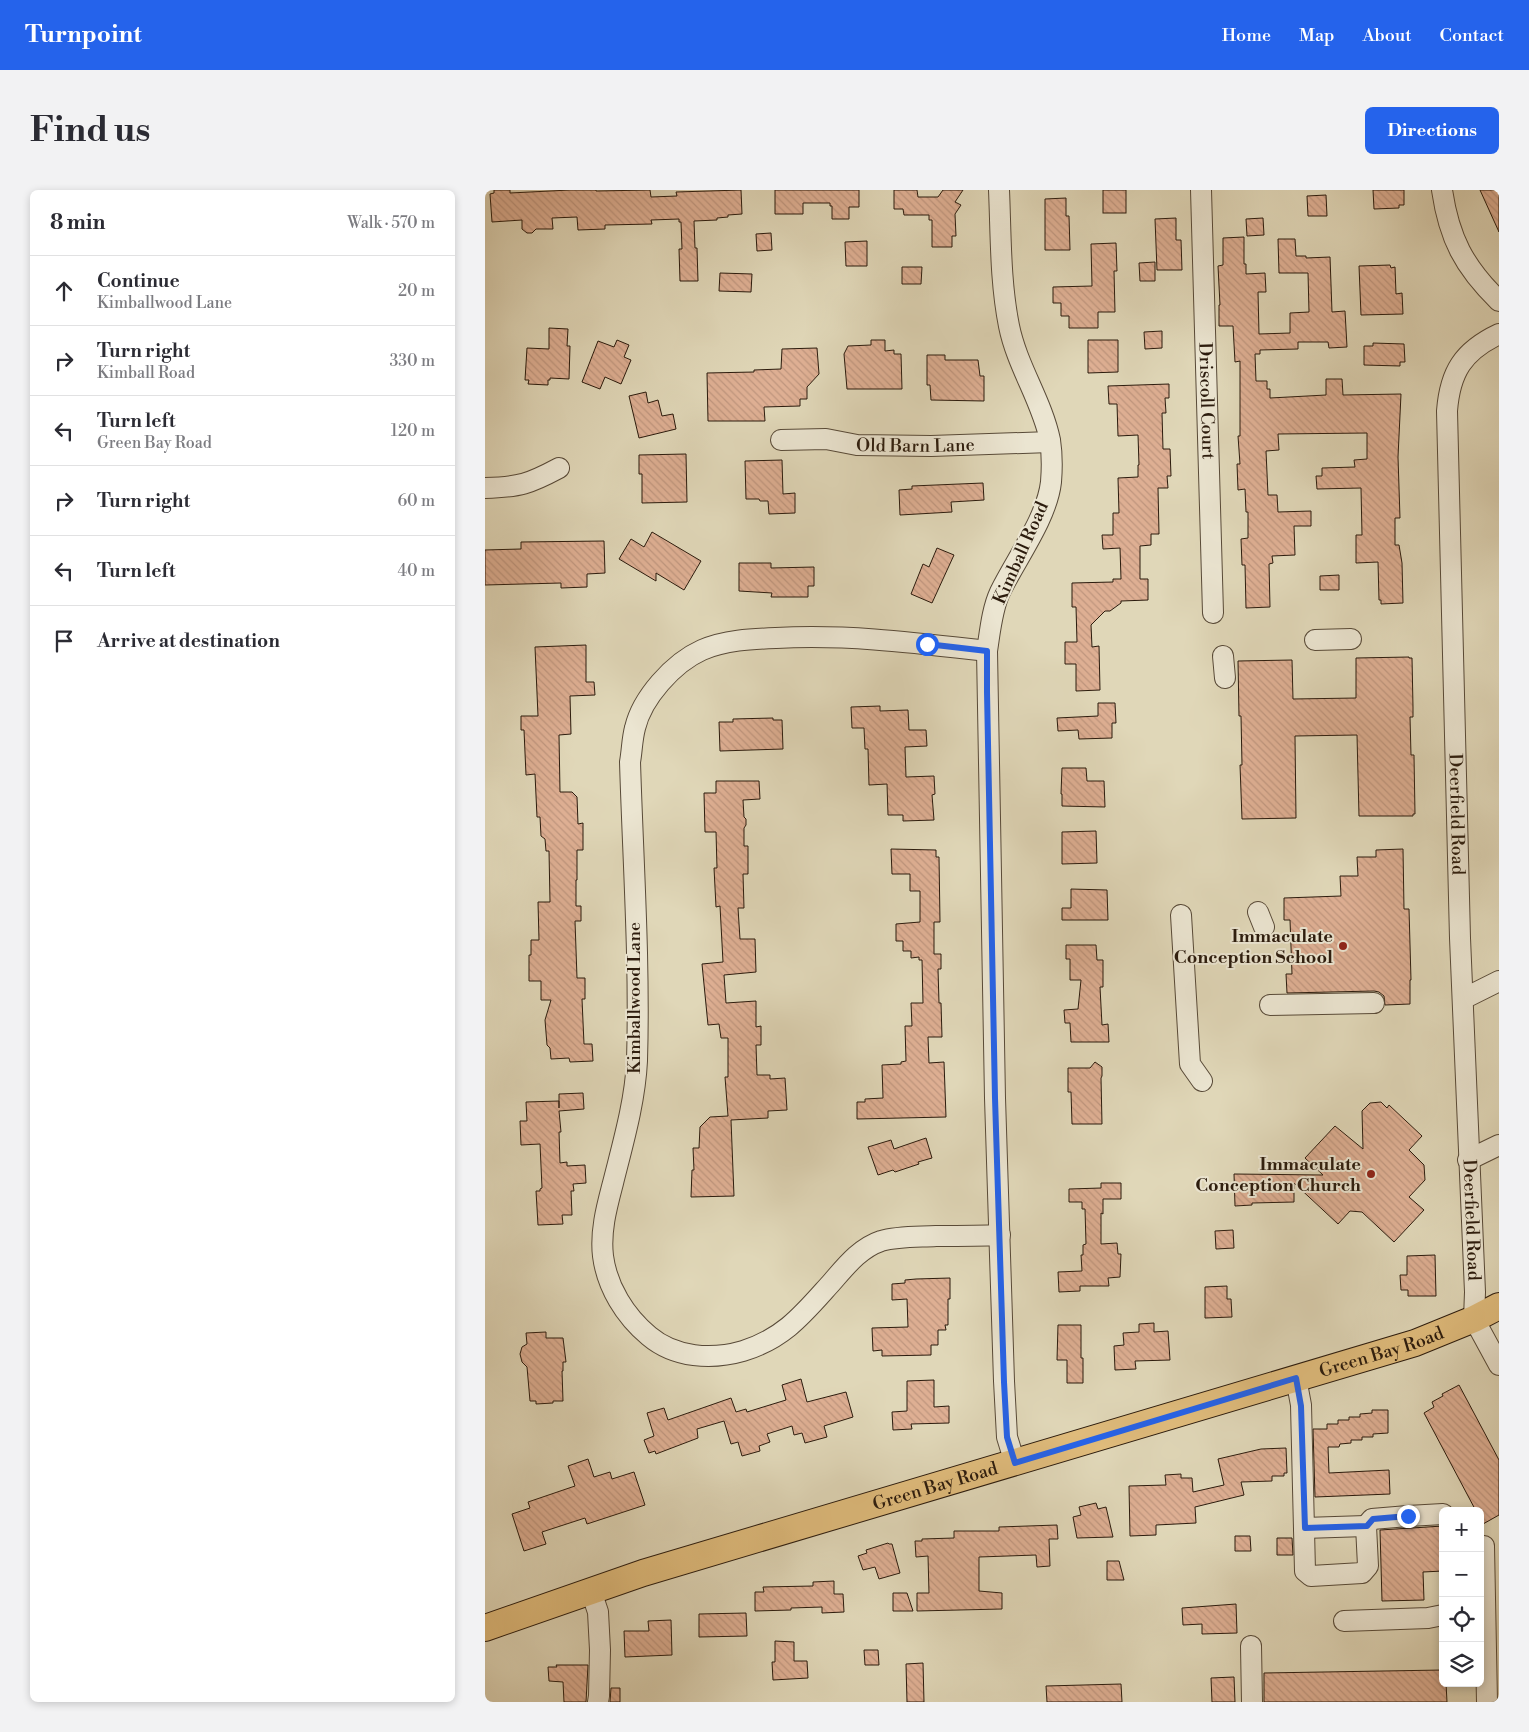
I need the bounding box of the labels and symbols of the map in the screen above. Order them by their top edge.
street label: Driscoll Court [1194,342,1220,460]
street label: Old Barn Lane [856,433,975,458]
street label: Kimball Road [988,497,1054,608]
route start [916,633,939,656]
street label: Deerfield Road [1444,753,1470,876]
street label: Kimballwood Lane [623,922,646,1074]
place label: Immaculate Conception School [1174,925,1333,969]
marker: Immaculate Conception School [1337,940,1349,952]
place label: Immaculate Conception Church [1195,1153,1361,1197]
street label: Deerfield Road [1458,1159,1486,1282]
marker: Immaculate Conception Church [1365,1168,1377,1180]
street label: Green Bay Road [1316,1321,1448,1382]
street label: Green Bay Road [870,1456,1001,1515]
route end [1397,1505,1420,1528]

